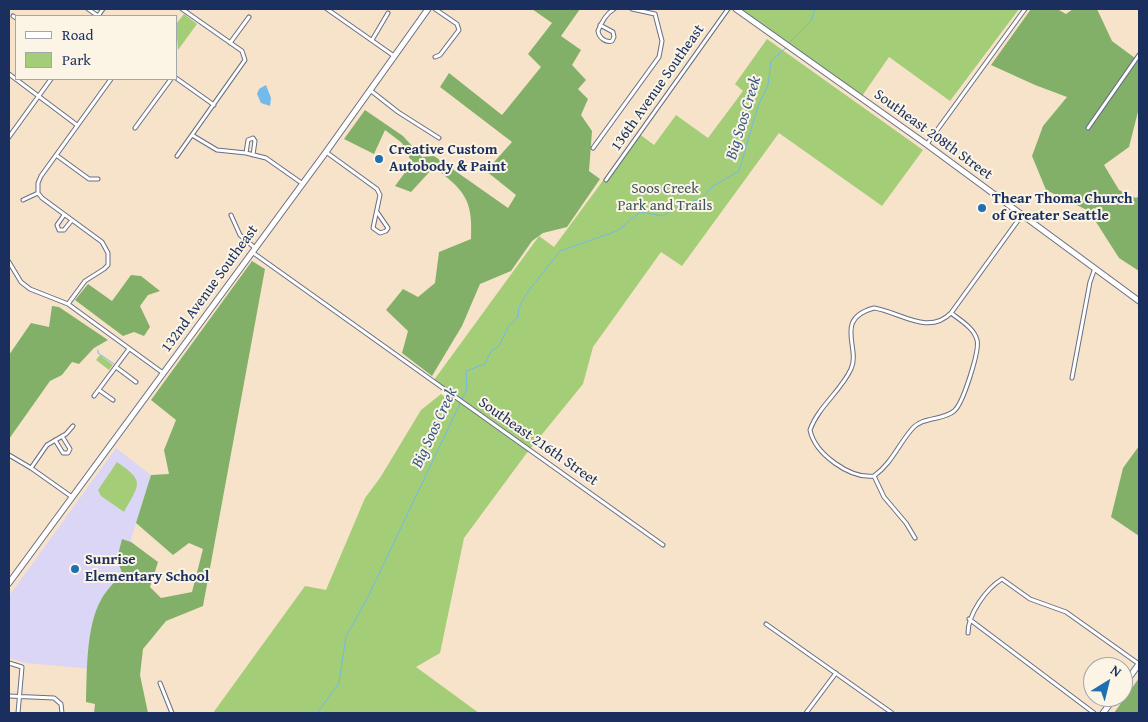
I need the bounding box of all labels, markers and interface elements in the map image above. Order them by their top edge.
legend [15,15,178,80]
street label: 136th Avenue Southeast [608,21,708,155]
text: Road [62,24,93,45]
text: Park [62,49,91,70]
water label: Big Soos Creek [722,74,766,162]
street label: Southeast 208th Street [870,86,996,184]
place label: Creative Custom Autobody & Paint [389,141,506,176]
marker: Creative Custom Autobody & Paint [373,153,385,165]
park label: Soos Creek Park and Trails [618,180,712,215]
place label: Thear Thoma Church of Greater Seattle [992,190,1133,225]
marker: Thear Thoma Church of Greater Seattle [976,202,988,214]
street label: 132nd Avenue Southeast [158,222,262,356]
water label: Big Soos Creek [408,385,462,471]
street label: Southeast 216th Street [475,394,601,490]
place label: Sunrise Elementary School [85,551,209,586]
marker: Sunrise Elementary School [69,563,81,575]
north arrow [1083,657,1133,707]
text: N [1107,660,1126,682]

